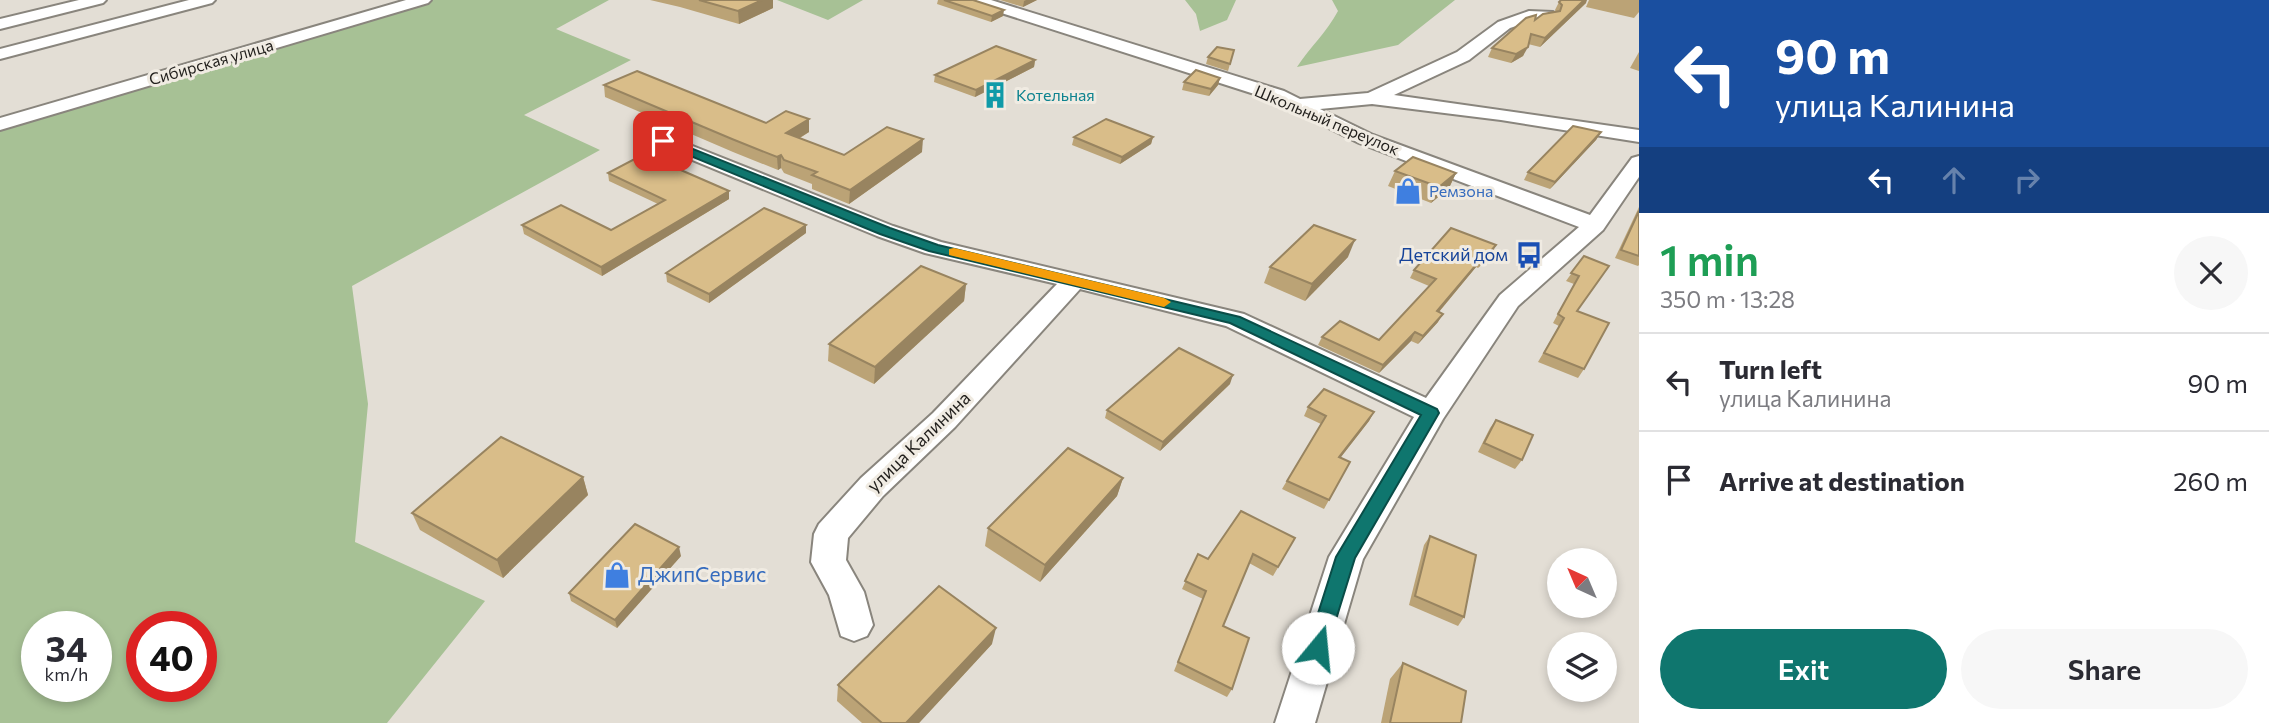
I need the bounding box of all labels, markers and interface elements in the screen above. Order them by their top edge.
text: 90 m [1775,24,1890,84]
icon: left [1660,28,1751,119]
street label: Сибирская улица [147,35,275,88]
building icon: Котельная [980,80,1010,110]
street label: Школьный переулок [1252,81,1403,159]
text: улица Калинина [1775,84,2015,124]
place label: Котельная [1016,85,1095,104]
pin [633,111,693,171]
icon: arrive [644,122,682,160]
icon: left [1862,161,1900,199]
icon: ahead [1935,161,1973,199]
icon: right [2008,161,2046,199]
shop icon: Ремзона [1393,176,1423,206]
place label: Ремзона [1429,181,1493,200]
text: 1 min [1660,233,1759,285]
button: close [2174,236,2248,310]
bus stop icon: Детский дом [1514,240,1544,270]
place label: Детский дом [1399,243,1508,265]
text: 350 m · 13:28 [1660,285,1795,313]
text: Turn left [1719,353,1822,384]
icon: left [1660,363,1698,401]
text: 90 m [2188,367,2248,398]
text: улица Калинина [1719,384,1891,412]
street label: улица Калинина [862,386,974,496]
icon: arrive [1660,461,1698,499]
text: Arrive at destination [1719,465,1965,496]
text: 260 m [2173,465,2248,496]
north arrow [1547,548,1617,618]
map controls [1547,548,1617,702]
shop icon: ДжипСервис [602,560,632,590]
place label: ДжипСервис [638,561,766,586]
speed limit sign: 40 [126,611,217,702]
position arrow [1281,611,1355,685]
text: 34 [46,626,87,669]
button: Exit [1660,629,1947,709]
button: Share [1961,629,2248,709]
button: layers [1547,632,1617,702]
text: km/h [45,663,88,685]

